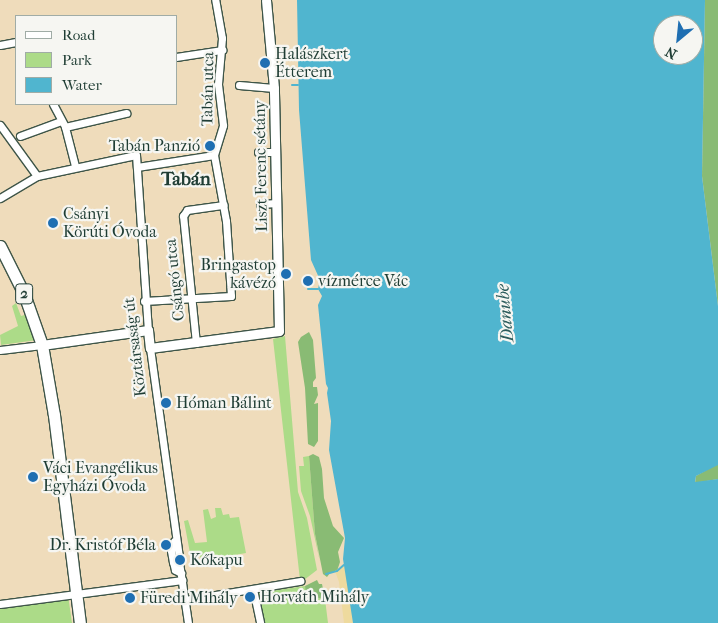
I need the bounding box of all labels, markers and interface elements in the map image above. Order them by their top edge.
legend [15,15,178,105]
north arrow [653,15,703,65]
text: Road [62,26,95,44]
text: N [663,43,680,63]
place label: Halászkert Étterem [275,44,348,82]
text: Park [62,51,92,69]
street label: Tabán utca [198,52,218,126]
marker: Halászkert Étterem [259,57,271,69]
text: Water [62,76,102,94]
street label: Liszt Ferenc sétány [250,100,272,232]
place label: Tabán Panzió [109,136,200,156]
marker: Tabán Panzió [204,140,216,152]
district label: Tabán [161,169,211,191]
place label: Csányi Körúti Óvoda [63,204,157,242]
marker: Csányi Körúti Óvoda [47,217,59,229]
street label: Csángó utca [161,238,189,322]
place label: Bringastop kávézó [200,255,276,293]
marker: Bringastop kávézó [280,268,292,280]
place label: vízmérce Vác [318,271,408,291]
marker: vízmérce Vác [302,275,314,287]
road number: 2 [14,282,34,306]
water label: Danube [493,283,519,343]
street label: Köztársaság út [119,296,151,398]
place label: Hóman Bálint [176,393,272,413]
marker: Hóman Bálint [160,397,172,409]
place label: Váci Evangélikus Egyházi Óvoda [43,458,158,496]
marker: Váci Evangélikus Egyházi Óvoda [27,471,39,483]
place label: Dr. Kristóf Béla [49,535,156,555]
marker: Dr. Kristóf Béla [160,539,172,551]
place label: Kőkapu [190,550,243,570]
marker: Kőkapu [174,554,186,566]
place label: Horváth Mihály [260,587,369,607]
place label: Füredi Mihály [140,588,238,608]
marker: Horváth Mihály [244,591,256,603]
marker: Füredi Mihály [124,592,136,604]

